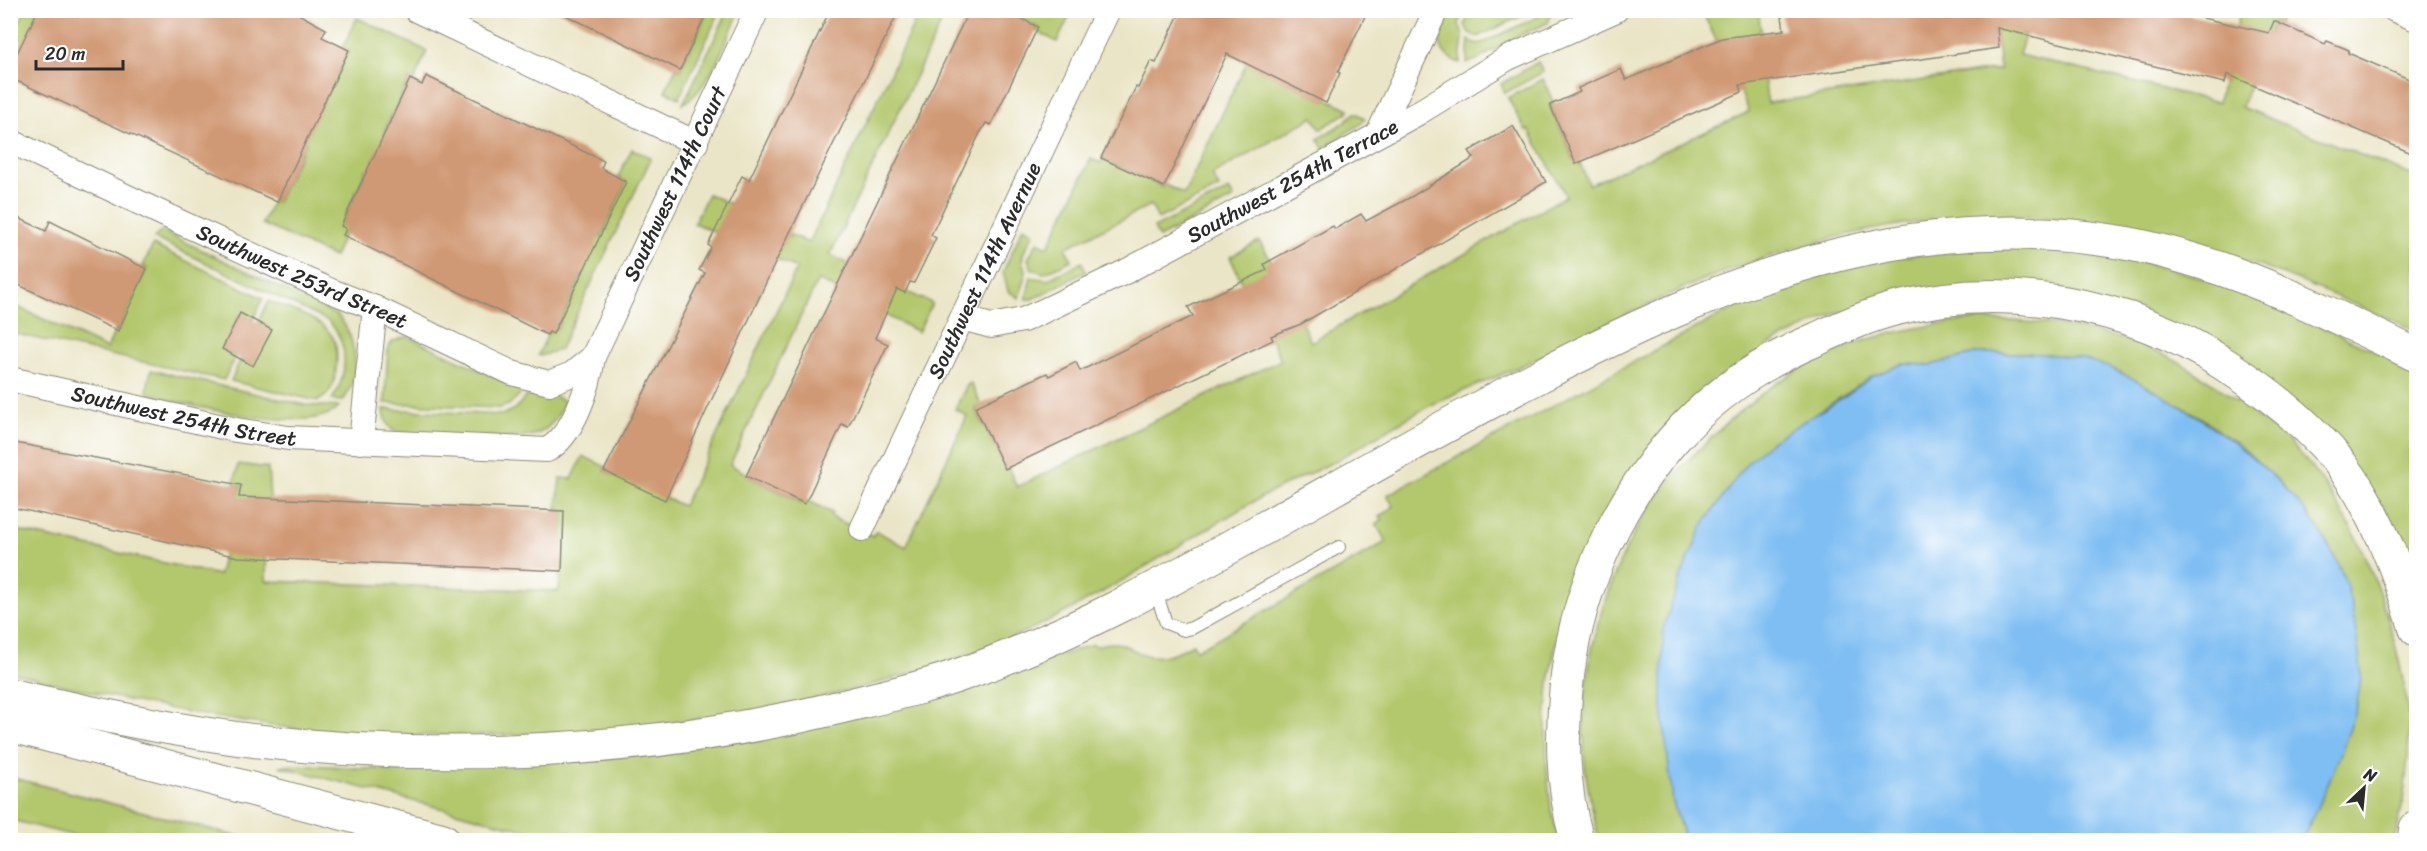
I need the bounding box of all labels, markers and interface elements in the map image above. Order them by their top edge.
scale bar [36,33,123,71]
text: 20 m [45,38,85,70]
street label: Southwest 114th Court [612,78,738,288]
street label: Southwest 254th Terrace [1180,108,1405,254]
street label: Southwest 114th Avernue [917,156,1052,385]
street label: Southwest 253rd Street [190,213,414,340]
street label: Southwest 254th Street [68,374,297,457]
north arrow [2334,758,2394,818]
text: N [2358,759,2383,791]

